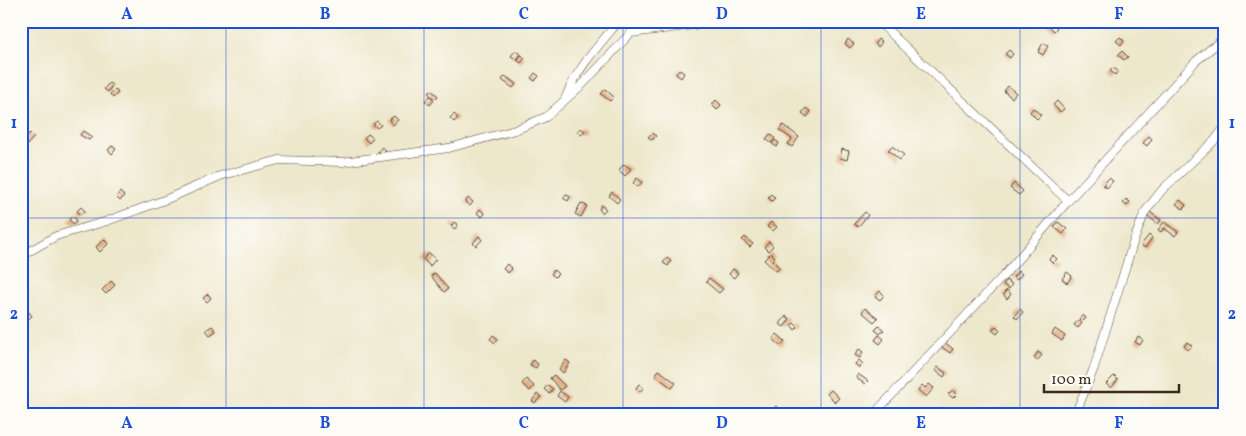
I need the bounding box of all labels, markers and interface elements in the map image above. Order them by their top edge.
text: A [121,4,133,26]
text: B [320,4,331,26]
text: C [519,4,529,26]
text: D [716,4,728,26]
text: E [916,4,926,26]
text: F [1114,4,1124,26]
text: 1 [11,113,17,135]
text: 1 [1229,113,1235,135]
text: 2 [10,304,18,326]
text: 2 [1228,304,1236,326]
scale bar [1044,361,1178,393]
text: 100 m [1051,370,1091,391]
text: A [121,413,133,435]
text: B [320,413,331,435]
text: C [519,413,529,435]
text: D [716,413,728,435]
text: E [916,413,926,435]
text: F [1114,413,1124,435]

